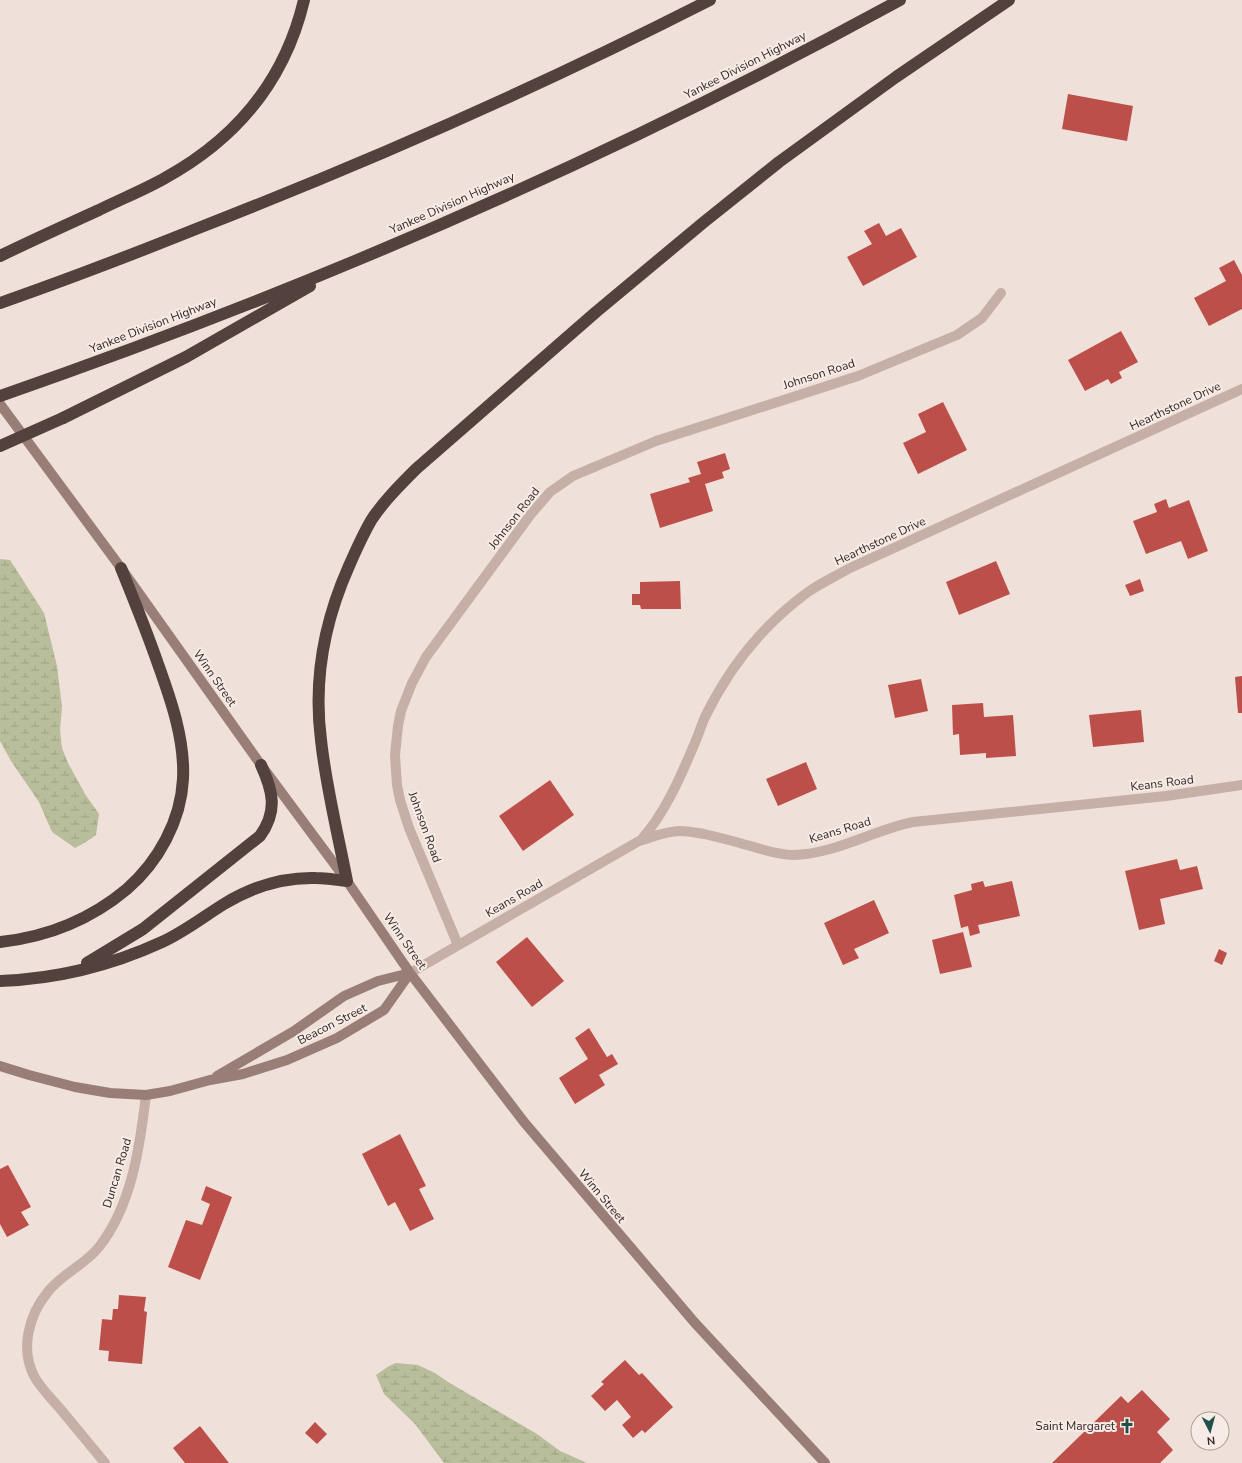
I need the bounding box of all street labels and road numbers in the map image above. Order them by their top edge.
street label: Yankee Division Highway [680,27,810,103]
street label: Yankee Division Highway [386,168,518,238]
street label: Yankee Division Highway [86,293,220,357]
street label: Johnson Road [780,355,857,393]
street label: Hearthstone Drive [1127,378,1223,434]
street label: Johnson Road [484,484,543,553]
street label: Hearthstone Drive [832,513,928,569]
street label: Winn Street [190,647,241,710]
street label: Keans Road [1129,771,1195,795]
street label: Johnson Road [404,788,445,865]
street label: Keans Road [807,813,873,847]
street label: Keans Road [482,875,546,921]
street label: Winn Street [380,910,431,973]
street label: Beacon Street [295,999,370,1048]
street label: Duncan Road [99,1136,135,1210]
street label: Winn Street [575,1166,630,1227]

